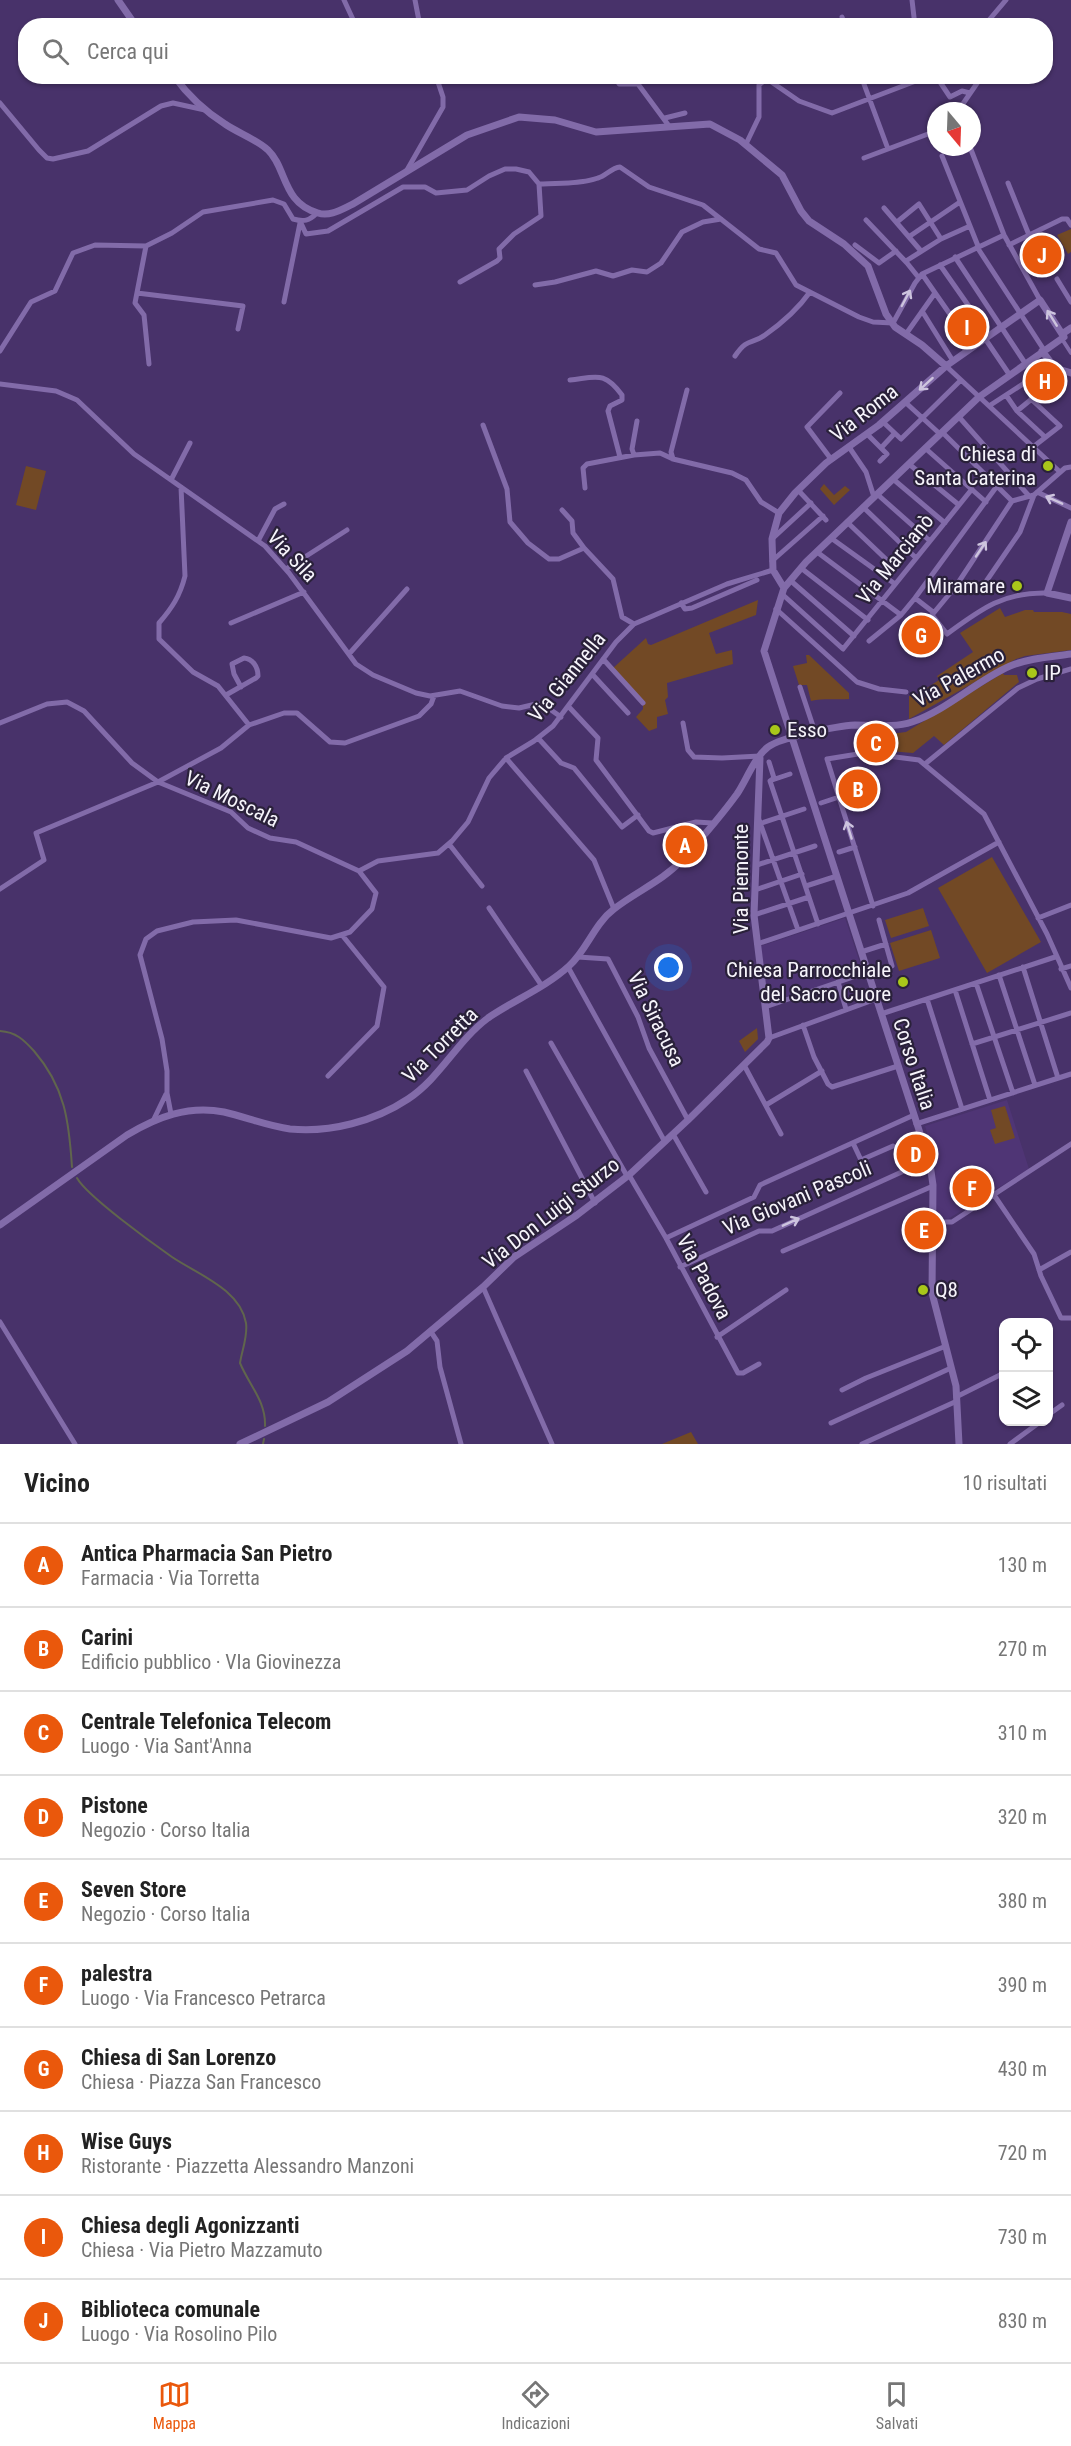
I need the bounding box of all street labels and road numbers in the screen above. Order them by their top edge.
street label: Via Roma [825,379,903,447]
street label: Via Marcianò [851,509,939,609]
street label: Via Sila [262,525,322,587]
street label: Via Giannella [523,627,611,727]
street label: Via Palermo [909,642,1009,712]
street label: Via Moscala [181,766,283,832]
street label: Via Piemonte [729,824,753,934]
street label: Via Siracusa [623,968,689,1070]
street label: Via Torretta [397,1002,483,1088]
street label: Corso Italia [888,1015,940,1113]
street label: Via Don Luigi Sturzo [478,1152,624,1274]
street label: Via Giovani Pascoli [719,1156,875,1240]
street label: Via Padova [672,1230,736,1324]

